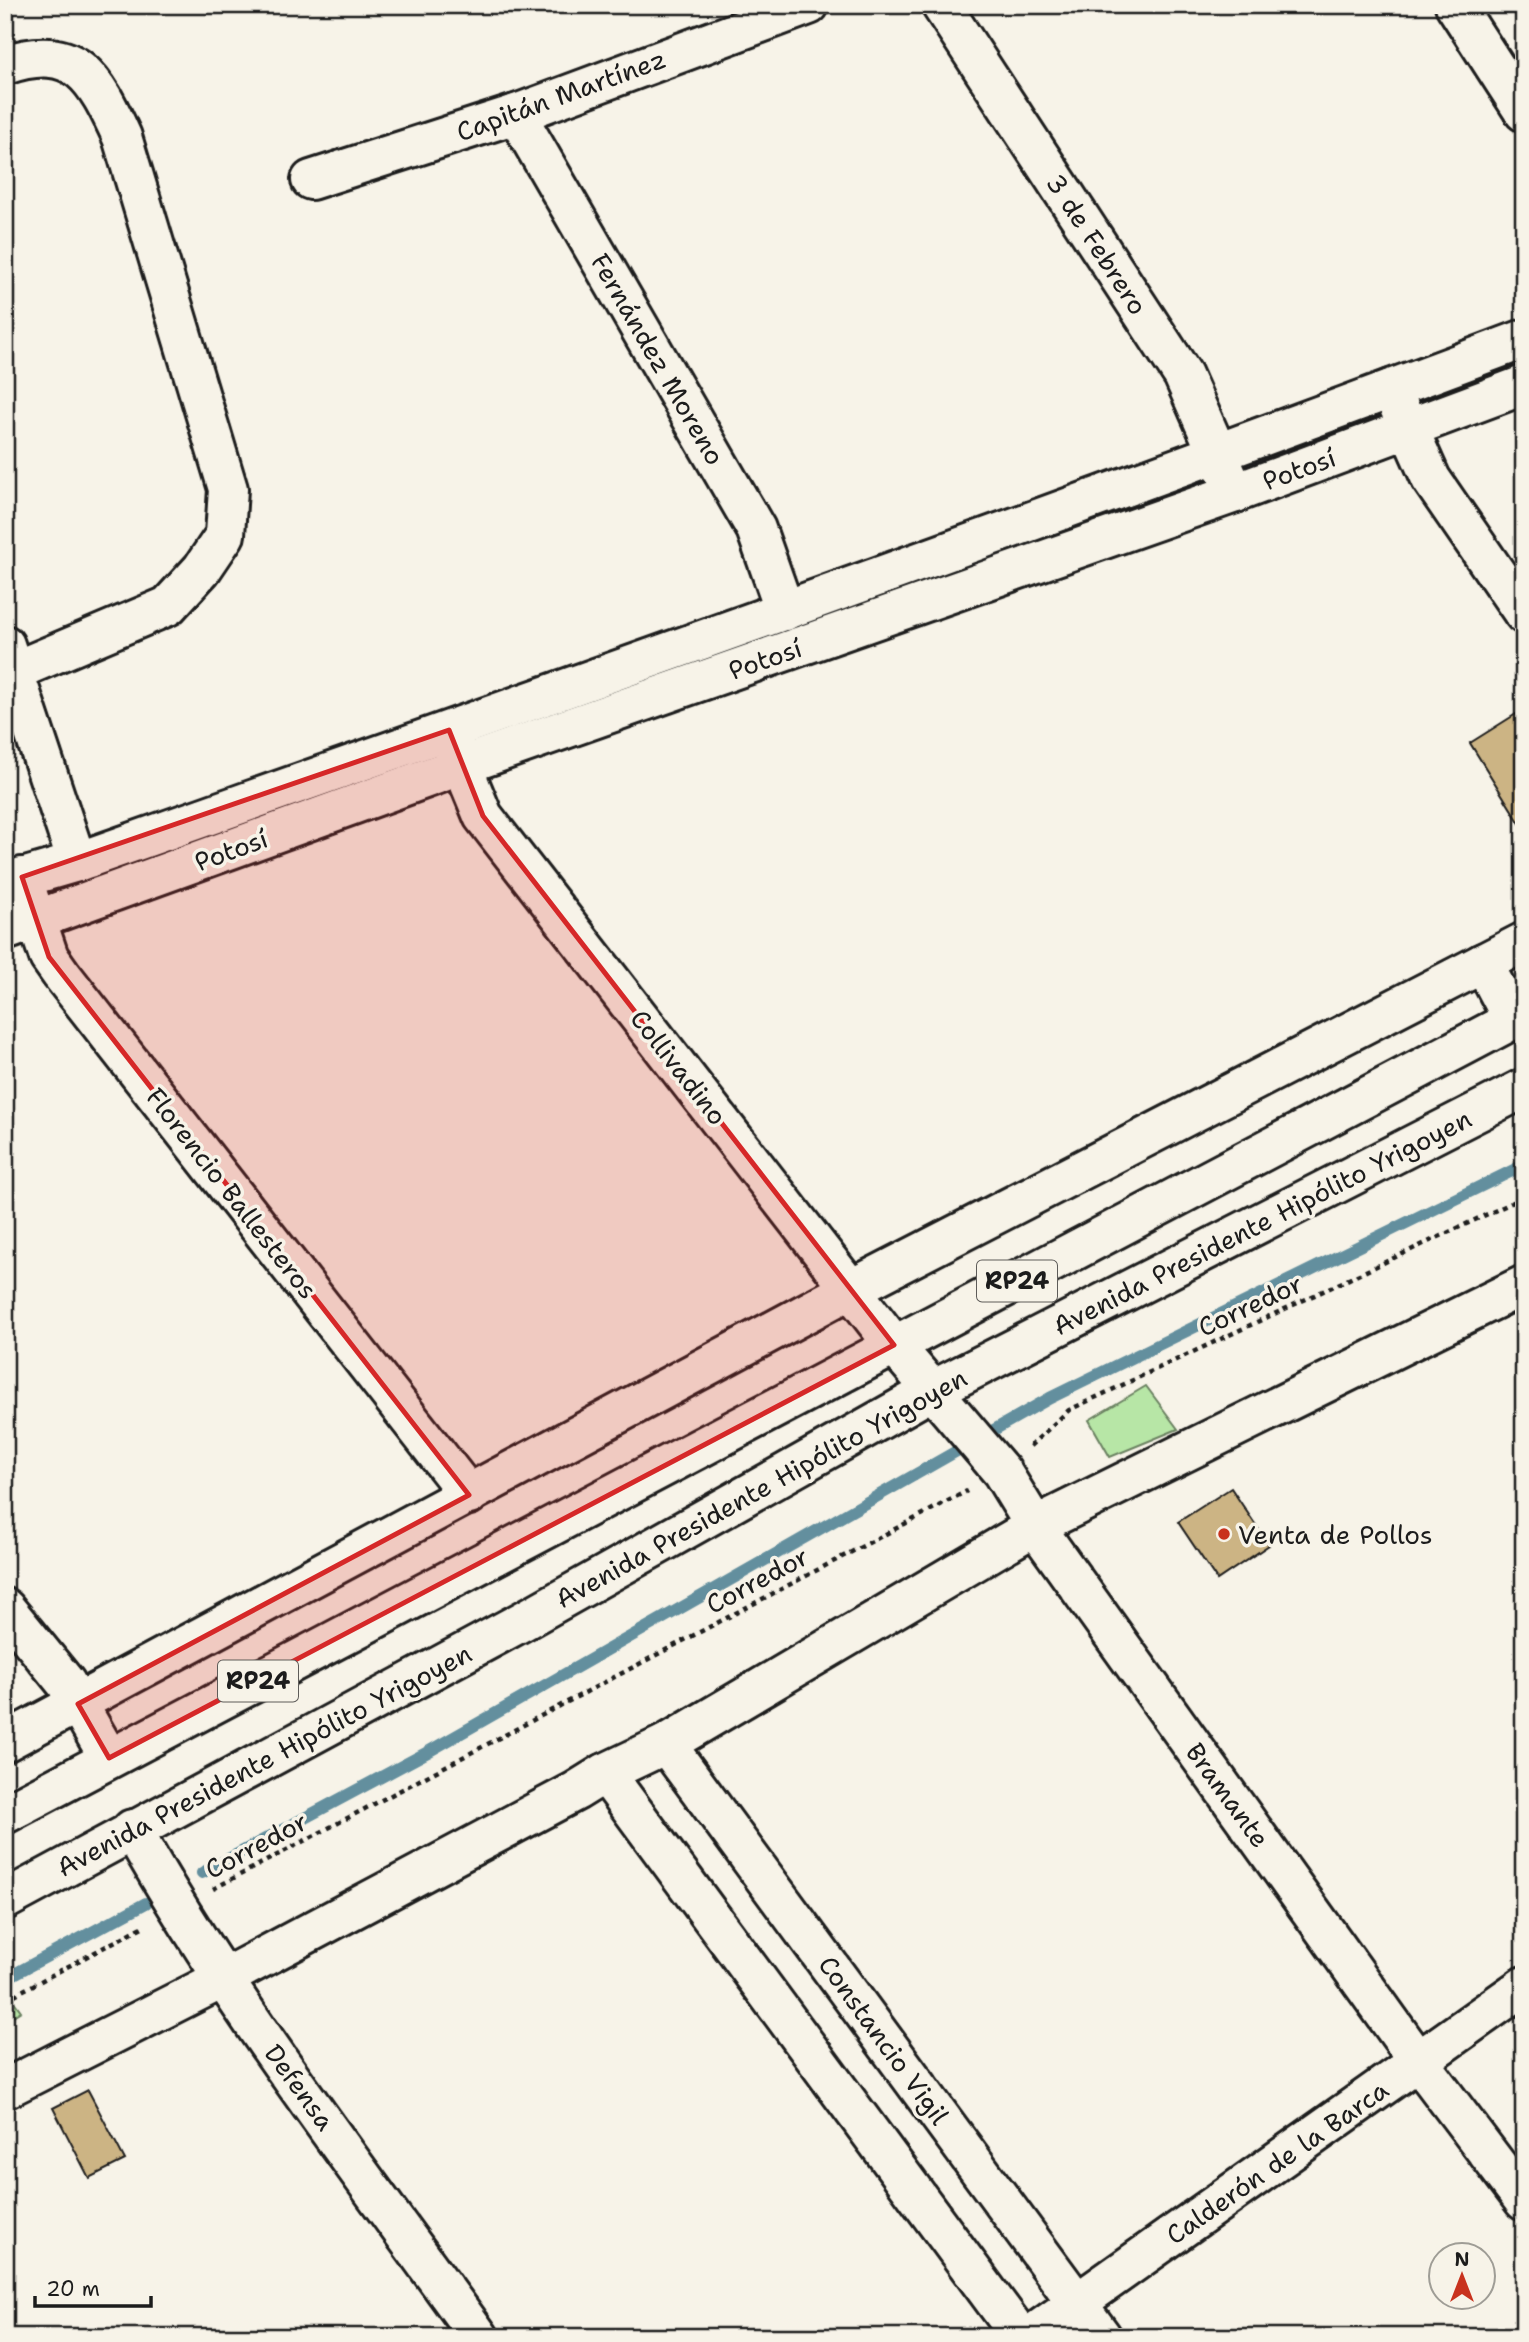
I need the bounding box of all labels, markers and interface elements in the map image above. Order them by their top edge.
street label: Capitán Martínez [451,41,671,149]
street label: 3 de Febrero [1038,167,1156,321]
street label: Fernández Moreno [583,247,733,471]
street label: Potosí [1258,439,1341,498]
street label: Potosí [724,630,807,688]
street label: Potosí [190,820,273,879]
street label: Collivadino [623,1002,735,1132]
street label: Florencio Ballesteros [138,1080,326,1306]
street label: Avenida Presidente Hipólito Yrigoyen [1047,1101,1477,1343]
road number: RP24 [977,1260,1057,1302]
street label: Corredor [1192,1266,1308,1344]
street label: Avenida Presidente Hipólito Yrigoyen [549,1360,973,1616]
place label: Venta de Pollos [1238,1517,1433,1552]
marker: Venta de Pollos [1216,1526,1232,1542]
street label: Corredor [700,1538,814,1622]
street label: Avenida Presidente Hipólito Yrigoyen [50,1635,478,1885]
road number: RP24 [218,1660,298,1702]
street label: Bramante [1178,1736,1278,1854]
street label: Corredor [199,1803,313,1887]
street label: Constancio Vigil [811,1948,957,2132]
street label: Defensa [257,2037,343,2137]
street label: Calderón de la Barca [1159,2072,1395,2252]
north arrow [1428,2240,1498,2310]
text: N [1454,2247,1470,2272]
scale bar [35,2265,150,2309]
text: 20 m [46,2275,100,2303]

